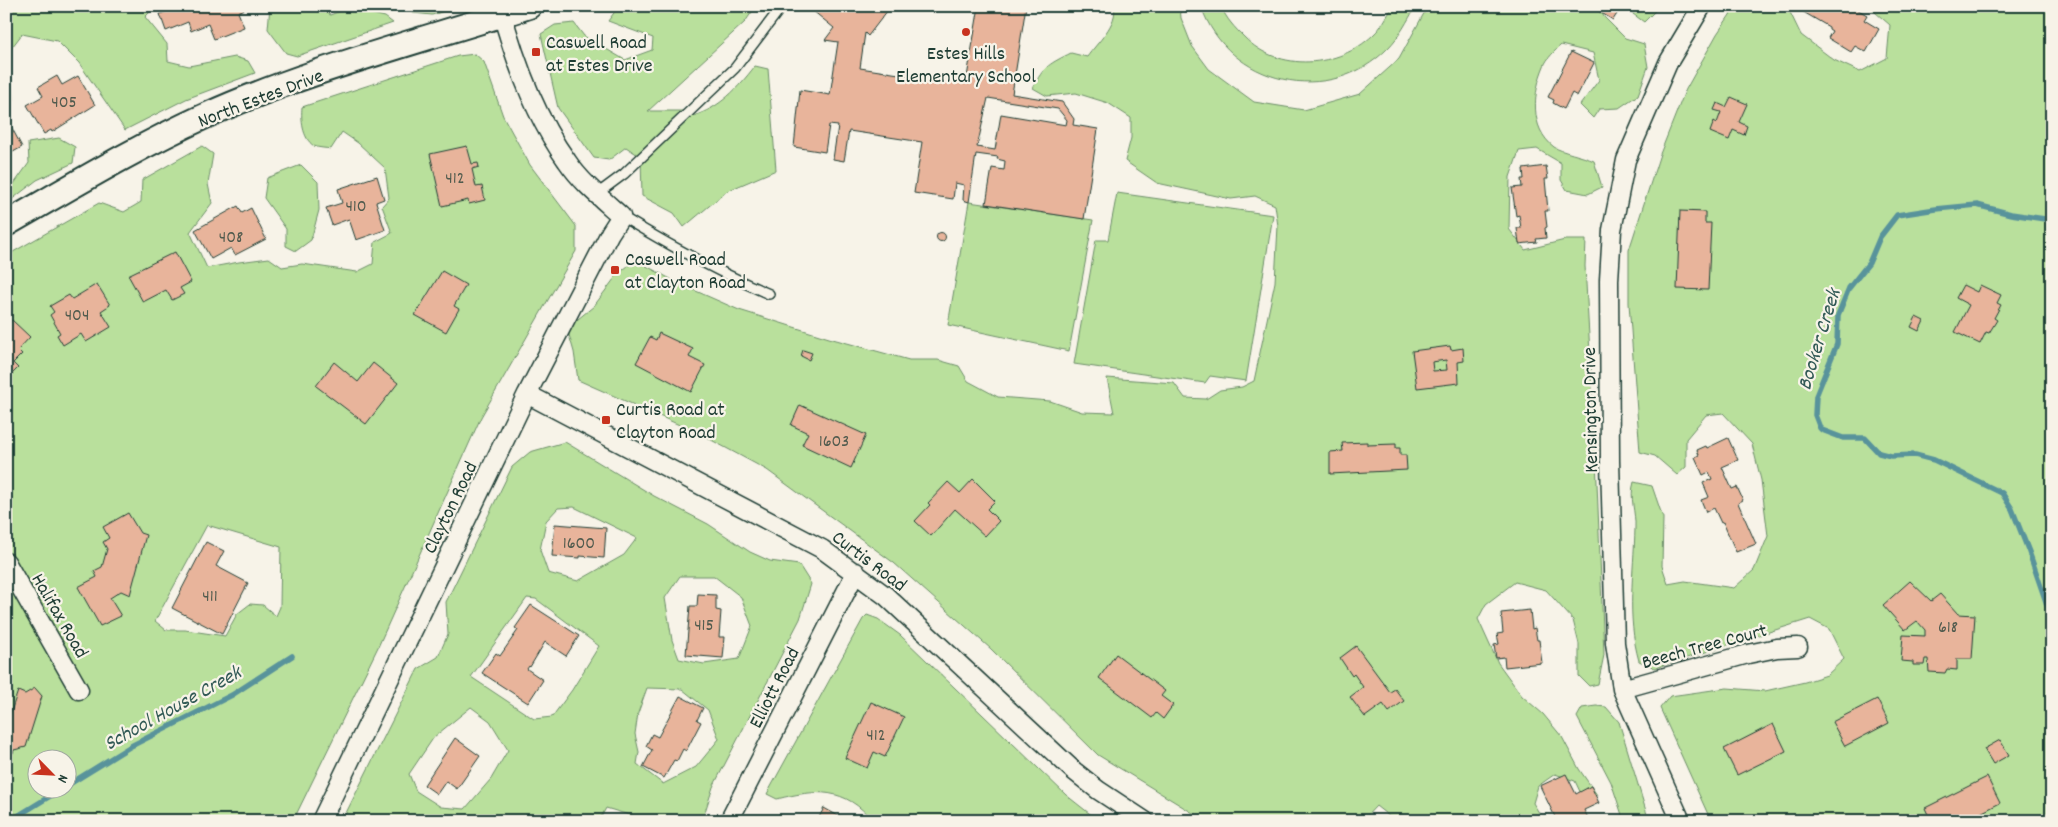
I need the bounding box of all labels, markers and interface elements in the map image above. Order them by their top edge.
marker: Estes Hills Elementary School [960,26,972,38]
place label: Caswell Road at Estes Drive [546,30,653,81]
place label: Estes Hills Elementary School [896,41,1036,92]
marker: Caswell Road at Estes Drive [530,46,542,58]
street label: North Estes Drive [194,63,328,137]
house number: 405 [51,91,77,116]
house number: 412 [445,167,465,192]
house number: 410 [345,195,367,220]
house number: 408 [219,226,243,251]
place label: Caswell Road at Clayton Road [625,247,746,298]
marker: Caswell Road at Clayton Road [609,264,621,276]
water label: Booker Creek [1791,283,1851,394]
house number: 404 [65,304,89,329]
street label: Kensington Drive [1577,347,1607,473]
place label: Curtis Road at Clayton Road [616,397,725,448]
marker: Curtis Road at Clayton Road [600,414,612,426]
house number: 1603 [819,430,849,455]
street label: Clayton Road [417,457,486,559]
street label: Curtis Road [825,525,912,600]
house number: 1600 [563,532,595,557]
street label: Halifax Road [23,569,94,664]
house number: 411 [202,585,218,610]
house number: 415 [694,614,714,639]
house number: 618 [1938,616,1958,641]
street label: Beech Tree Court [1639,618,1771,678]
street label: Elliott Road [743,643,808,734]
water label: School House Creek [99,658,250,760]
house number: 412 [866,724,886,749]
north arrow [28,750,78,800]
text: N [51,771,73,786]

